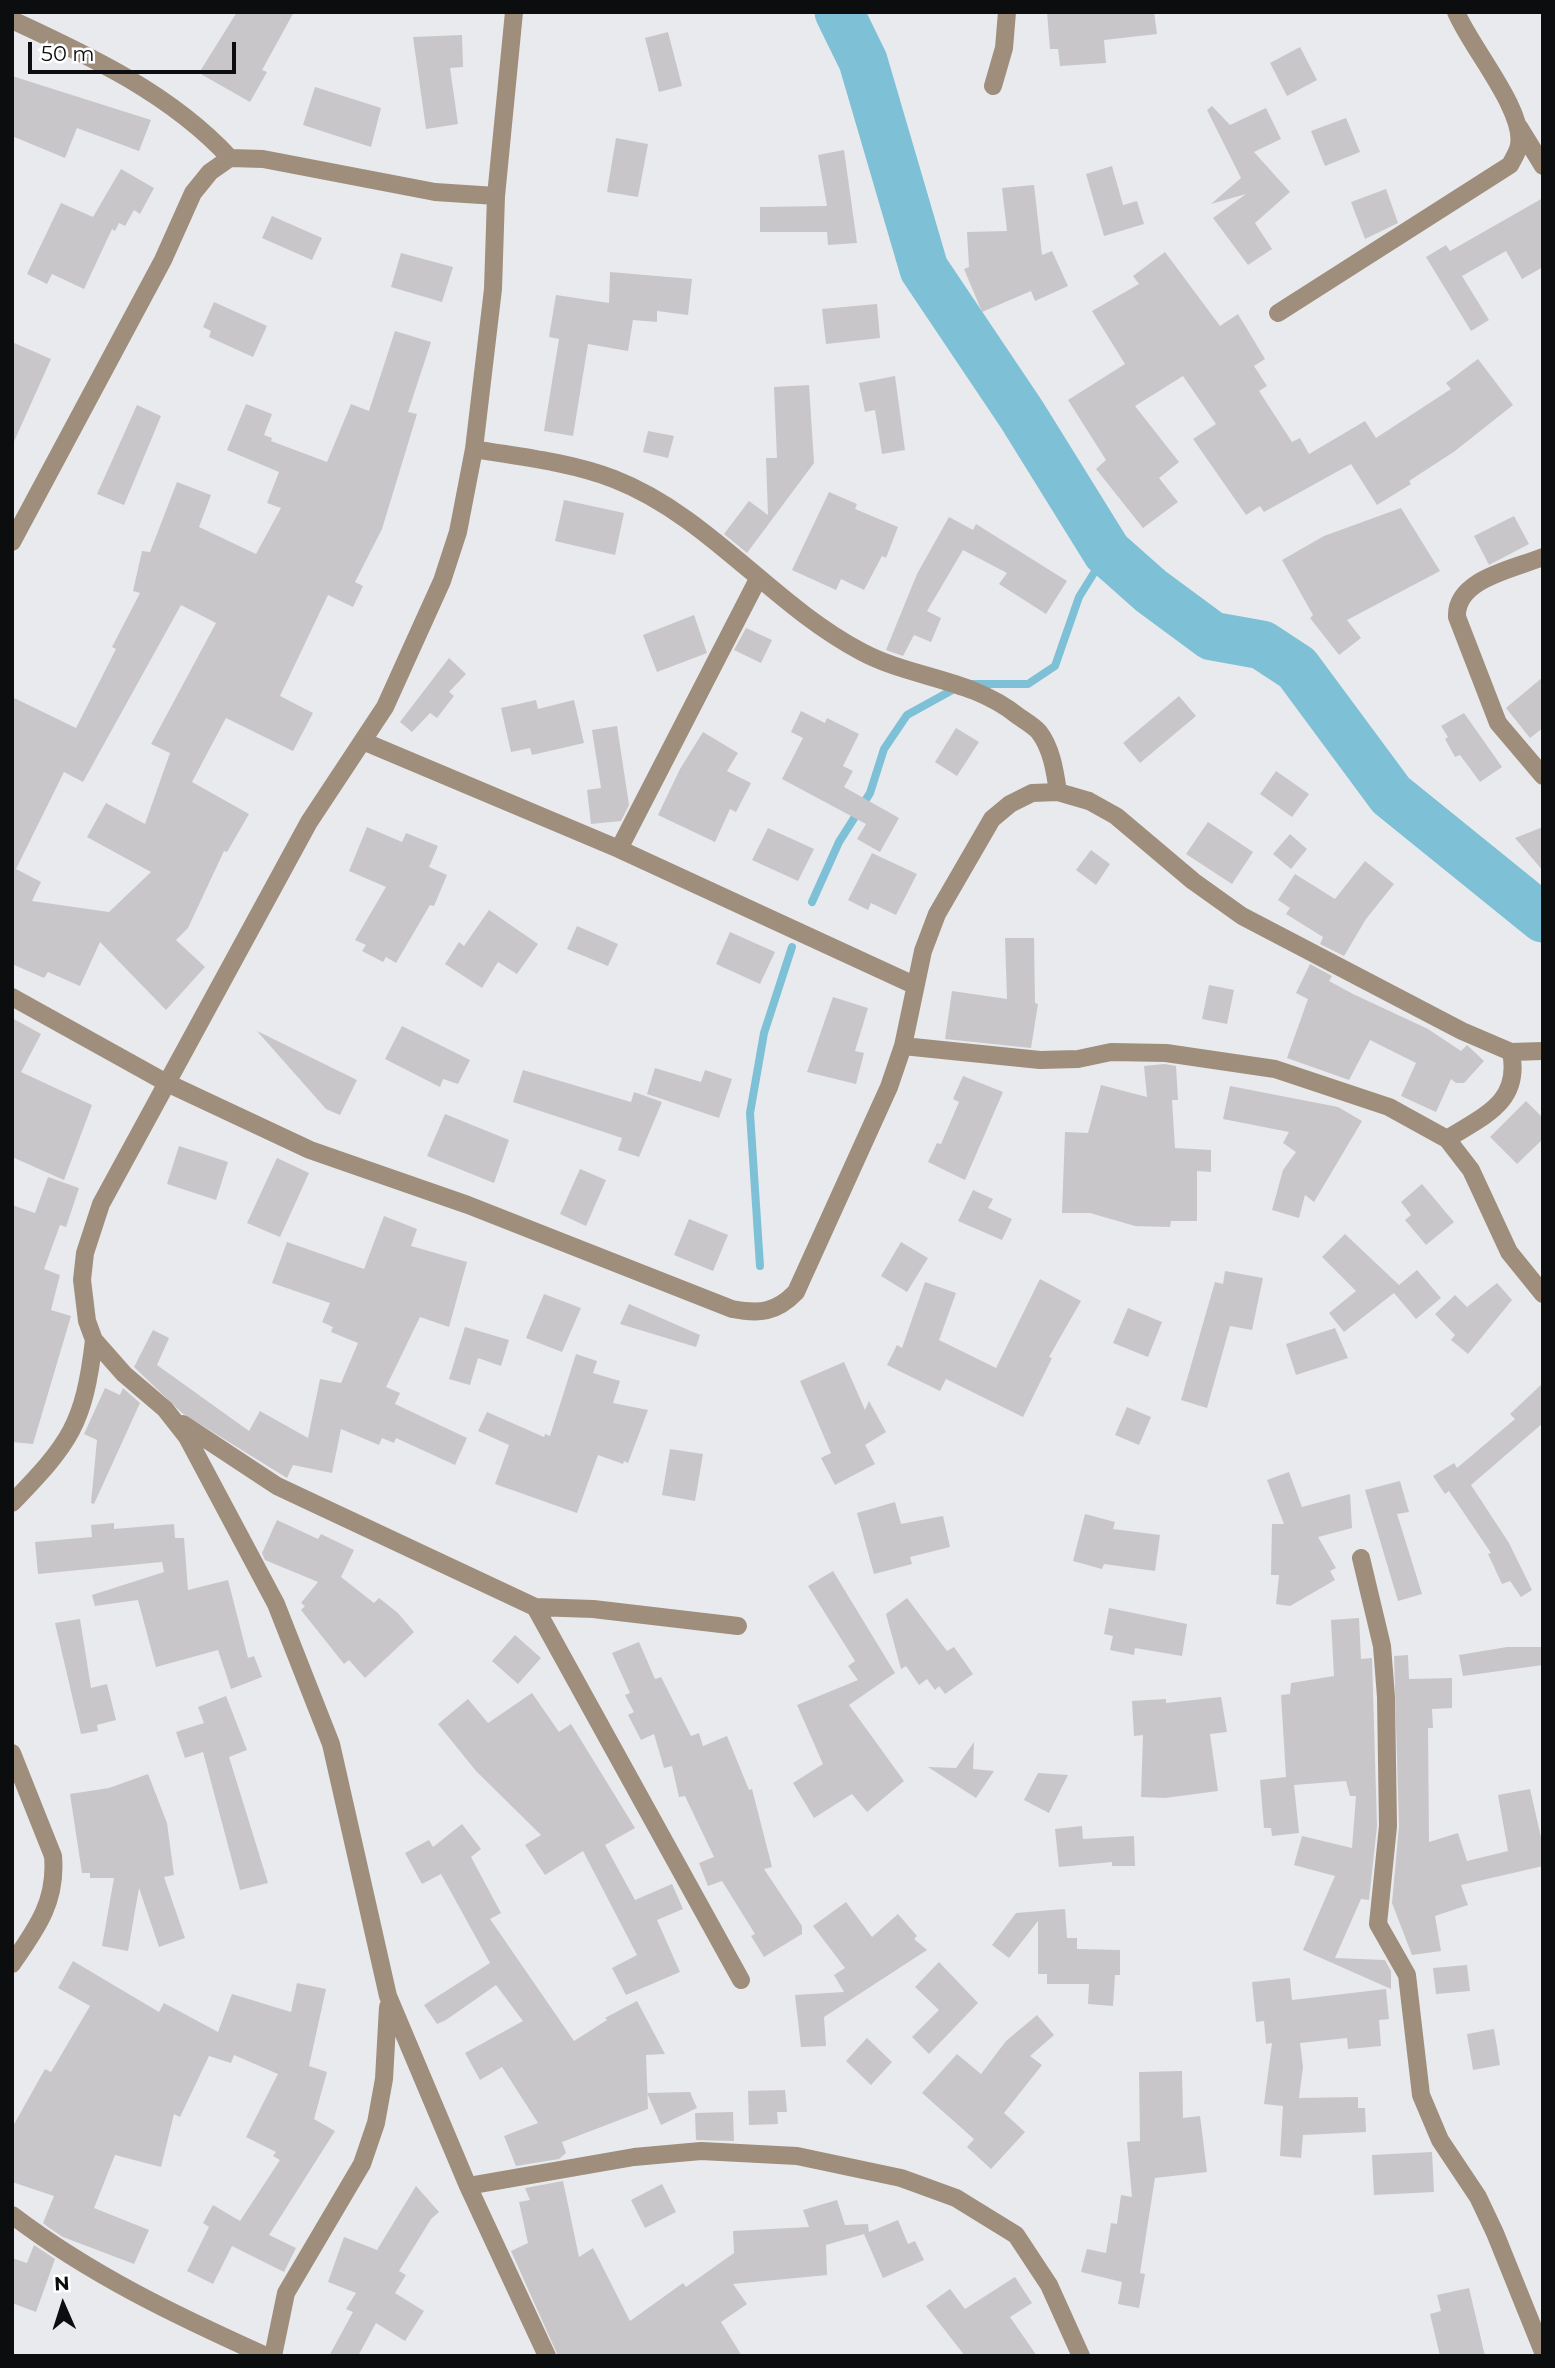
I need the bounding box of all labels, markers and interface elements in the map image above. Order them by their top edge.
scale bar [32,28,240,72]
text: 50 m [41,41,95,66]
north arrow [28,2270,98,2340]
text: N [54,2272,70,2295]

